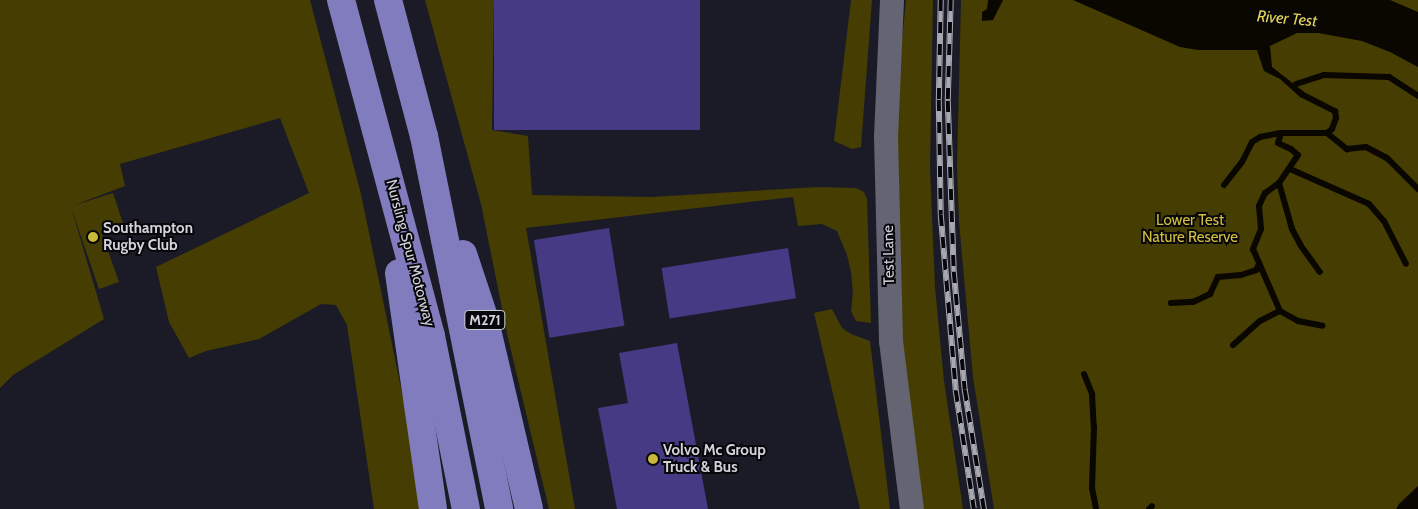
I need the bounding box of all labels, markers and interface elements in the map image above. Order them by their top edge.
water label: River Test [1256,7,1318,31]
street label: Nursling Spur Motorway [382,177,438,329]
park label: Lower Test Nature Reserve [1142,211,1238,246]
place label: Southampton Rugby Club [103,219,193,254]
street label: Test Lane [879,225,899,285]
marker: Southampton Rugby Club [87,231,99,243]
road number: M271 [464,308,506,332]
place label: Volvo Mc Group Truck & Bus [663,441,766,476]
marker: Volvo Mc Group Truck & Bus [647,453,659,465]

